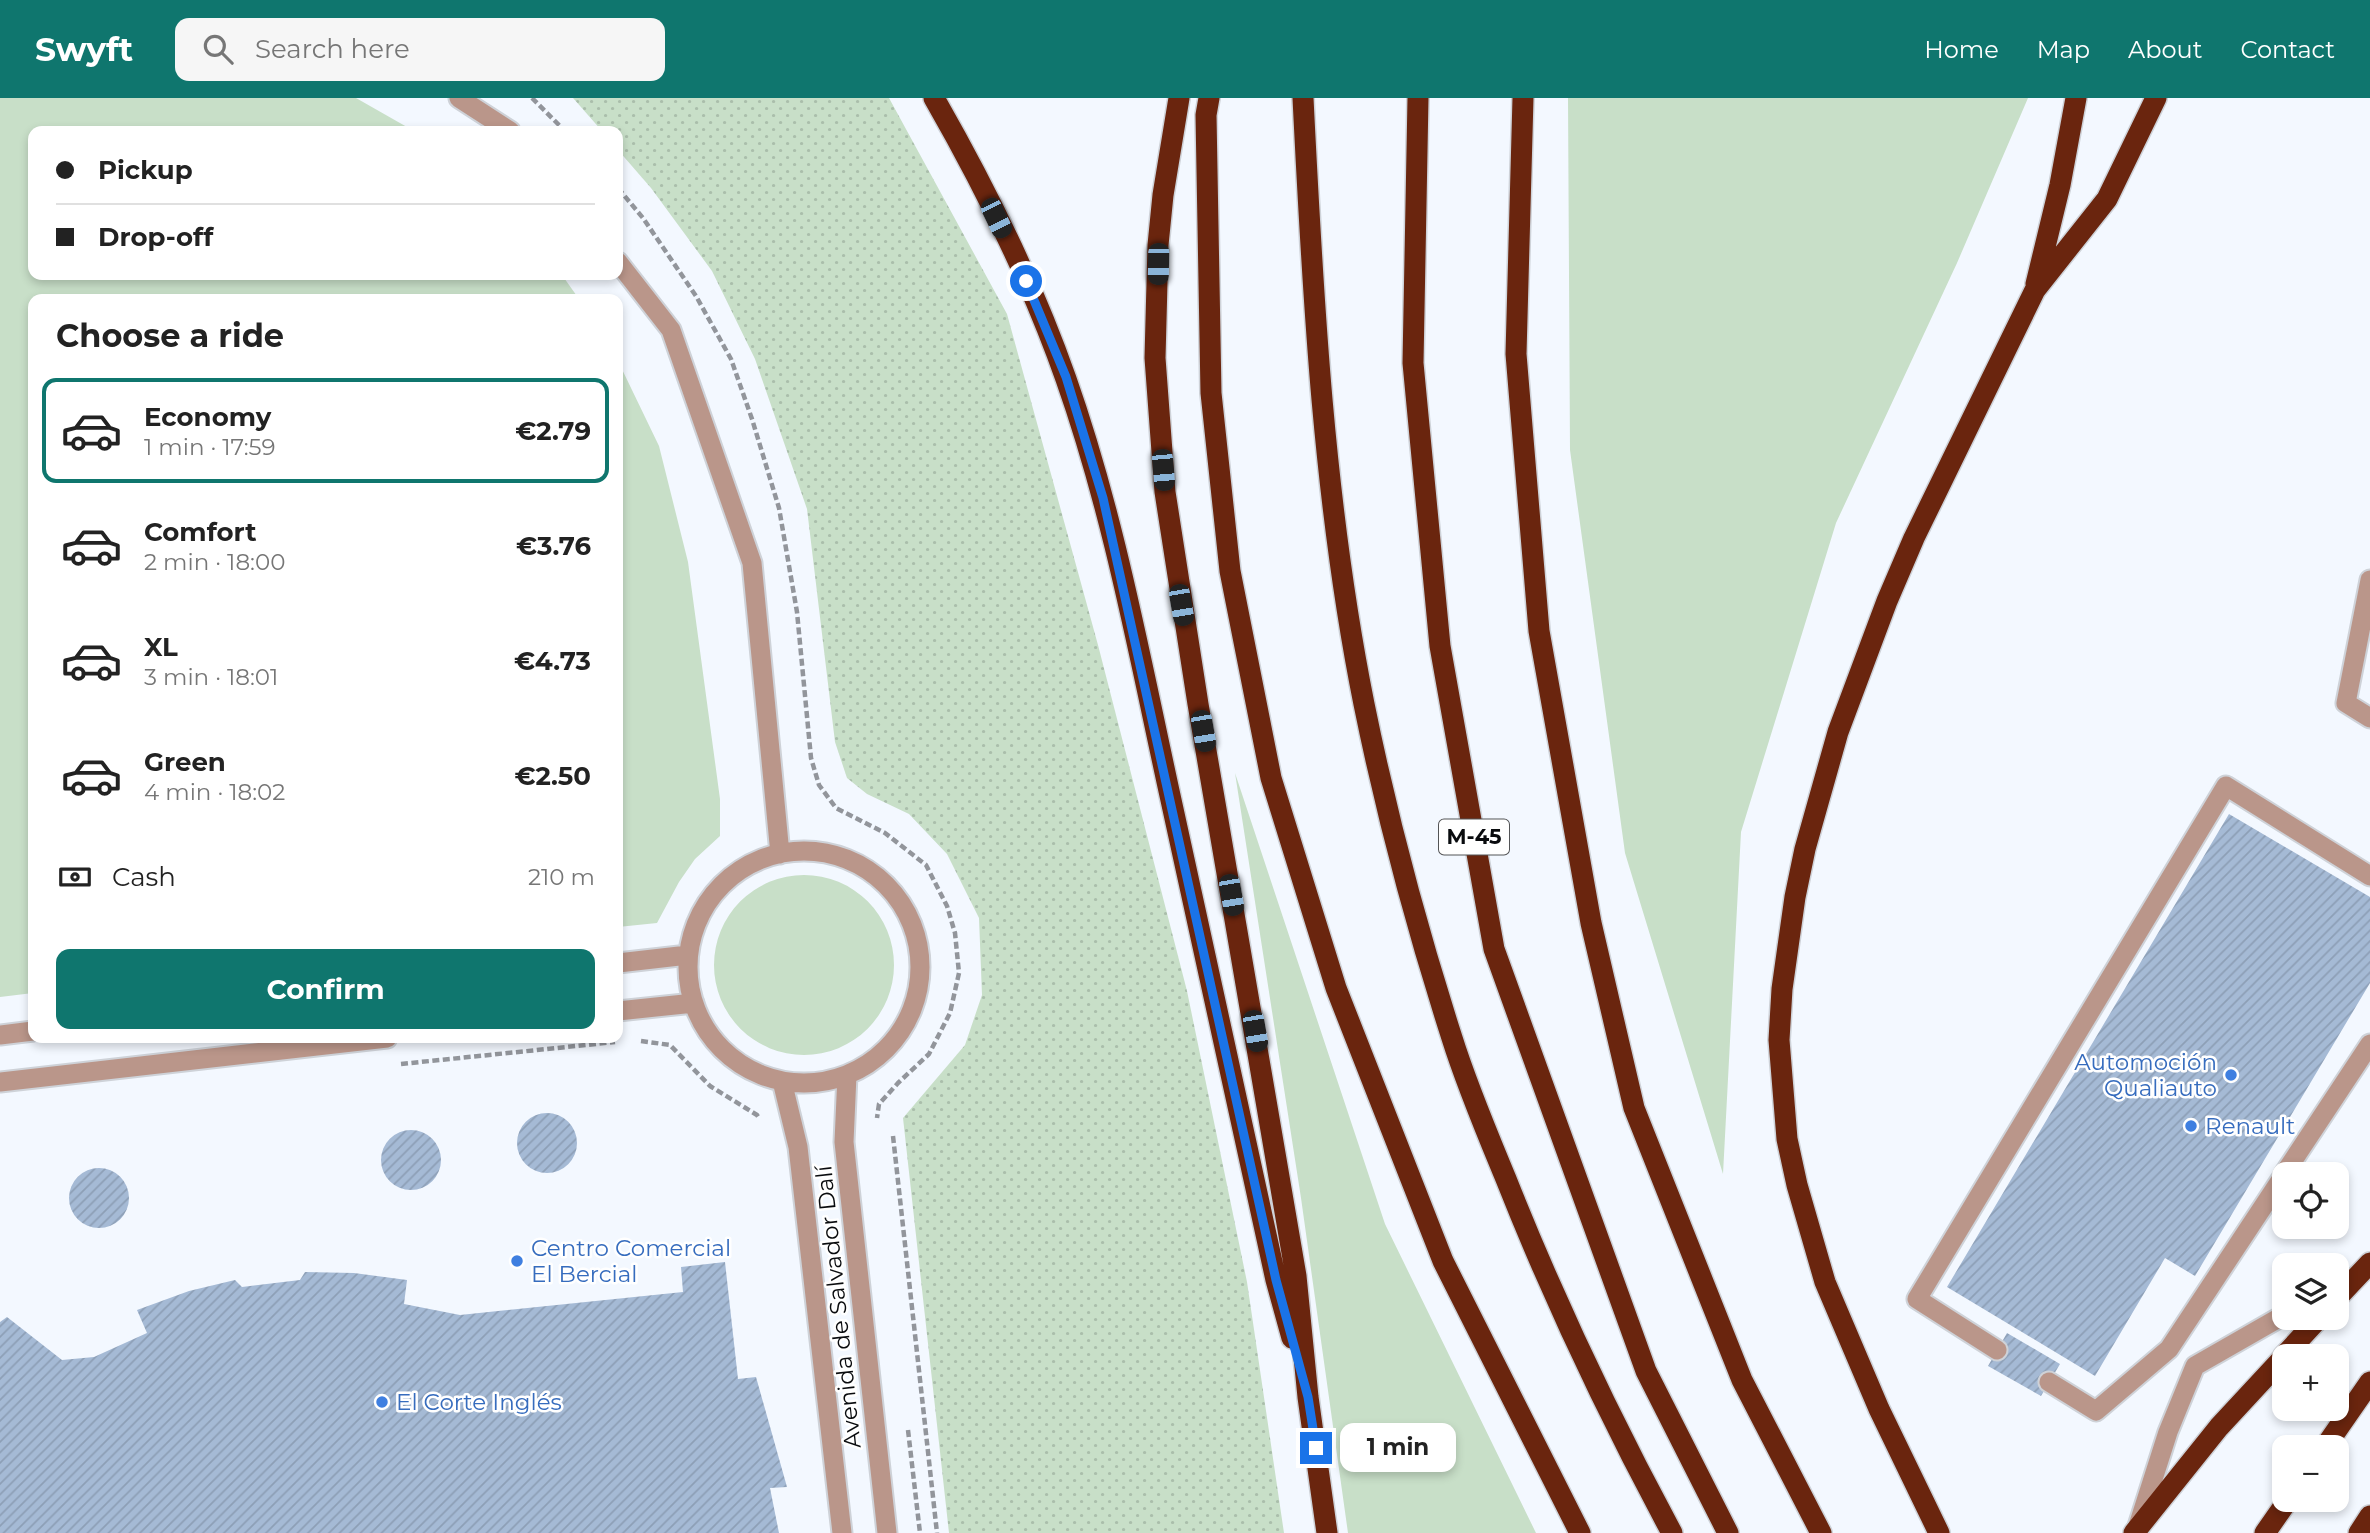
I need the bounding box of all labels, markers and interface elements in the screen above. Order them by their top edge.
search box [175,18,665,81]
text: Swyft [35,29,133,69]
icon: search [199,30,237,68]
text: Search here [255,33,410,65]
text: Home [1924,35,1999,64]
text: Map [2037,35,2090,64]
text: About [2128,35,2202,64]
text: Contact [2240,35,2335,64]
text: Pickup [98,154,193,186]
car [978,195,1015,241]
text: Drop-off [98,221,213,253]
car [1148,243,1169,285]
route start [1010,265,1042,297]
text: Choose a ride [56,316,284,355]
icon: car [60,399,123,462]
text: Economy [144,401,271,433]
text: €2.79 [515,415,591,447]
text: 1 min · 17:59 [144,433,276,461]
car [1151,448,1176,492]
icon: car [60,514,123,577]
text: Comfort [144,516,256,548]
text: €3.76 [516,530,591,562]
text: 2 min · 18:00 [144,548,285,576]
car [1168,582,1195,628]
icon: car [60,629,123,692]
text: XL [144,631,178,663]
text: €4.73 [514,645,591,677]
text: 3 min · 18:01 [144,663,278,691]
car [1190,708,1217,754]
icon: car [60,744,123,807]
text: Green [144,746,226,778]
text: €2.50 [514,760,591,792]
text: 4 min · 18:02 [144,778,285,806]
road number: M-45 [1439,820,1509,854]
icon: cash [56,858,94,896]
text: Cash [112,861,176,893]
text: 210 m [528,863,595,891]
car [1218,872,1245,918]
button: Confirm [56,949,595,1029]
car [1242,1008,1269,1054]
place label: Automoción Qualiauto [2074,1048,2217,1102]
marker: Automoción Qualiauto [2223,1067,2239,1083]
place label: Renault [2205,1112,2295,1140]
marker: Renault [2183,1118,2199,1134]
map controls [2272,1162,2349,1512]
button: locate [2272,1162,2349,1239]
street label: Avenida de Salvador Dalí [809,1163,867,1450]
place label: Centro Comercial El Bercial [531,1234,731,1288]
marker: Centro Comercial El Bercial [509,1253,525,1269]
button: layers [2272,1253,2349,1330]
button: + [2272,1344,2349,1421]
place label: El Corte Inglés [396,1388,562,1416]
marker: El Corte Inglés [374,1394,390,1410]
callout: 1 min [1340,1424,1456,1472]
route end [1300,1432,1332,1464]
text: 1 min [1367,1433,1429,1461]
button: − [2272,1435,2349,1512]

